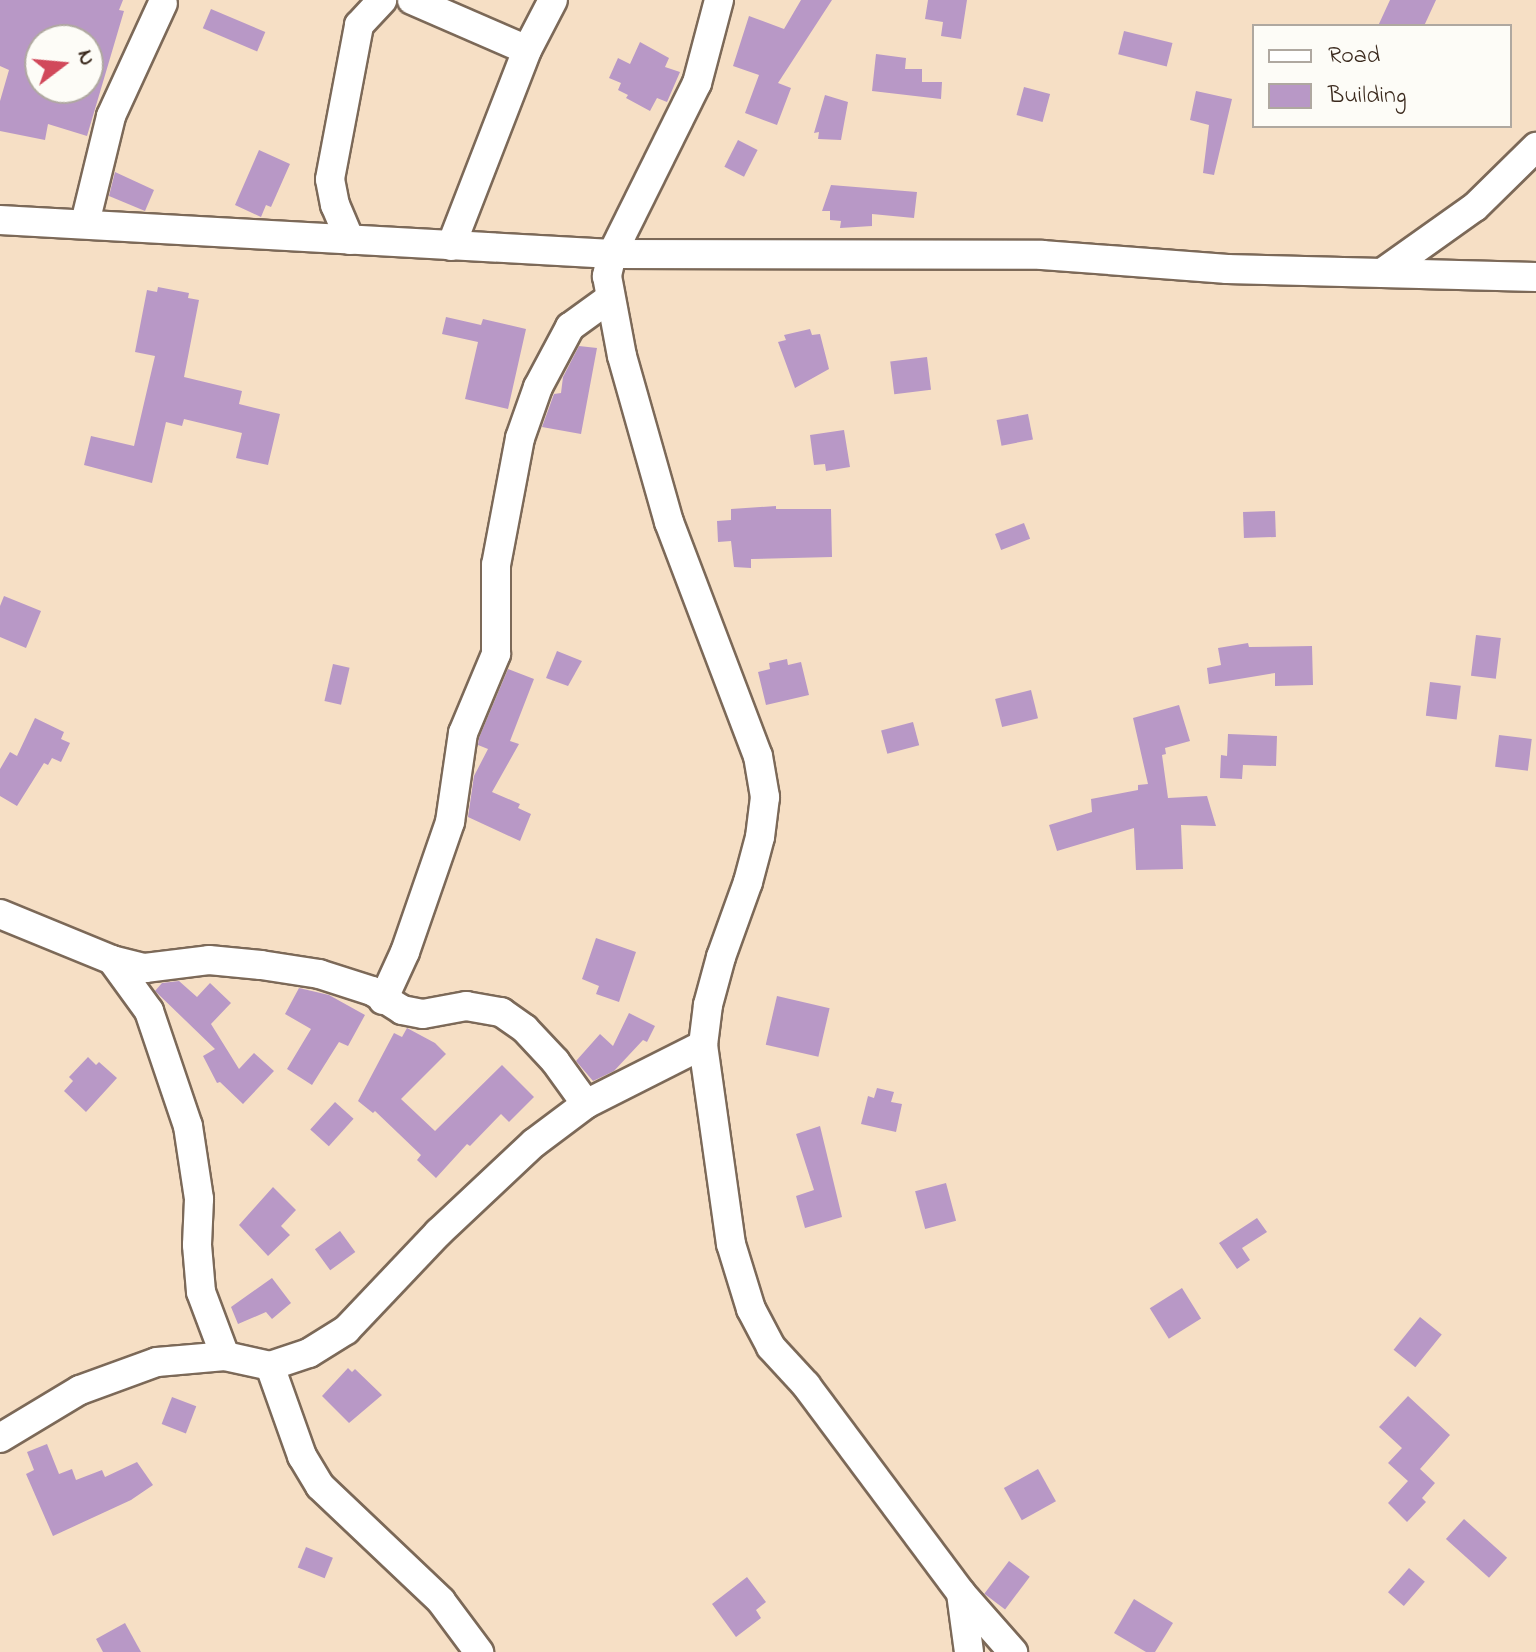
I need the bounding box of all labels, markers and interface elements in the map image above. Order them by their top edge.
north arrow [24,24,104,104]
legend [1252,24,1512,128]
text: Road [1328,39,1380,74]
text: N [68,46,103,69]
text: Building [1328,79,1407,114]

